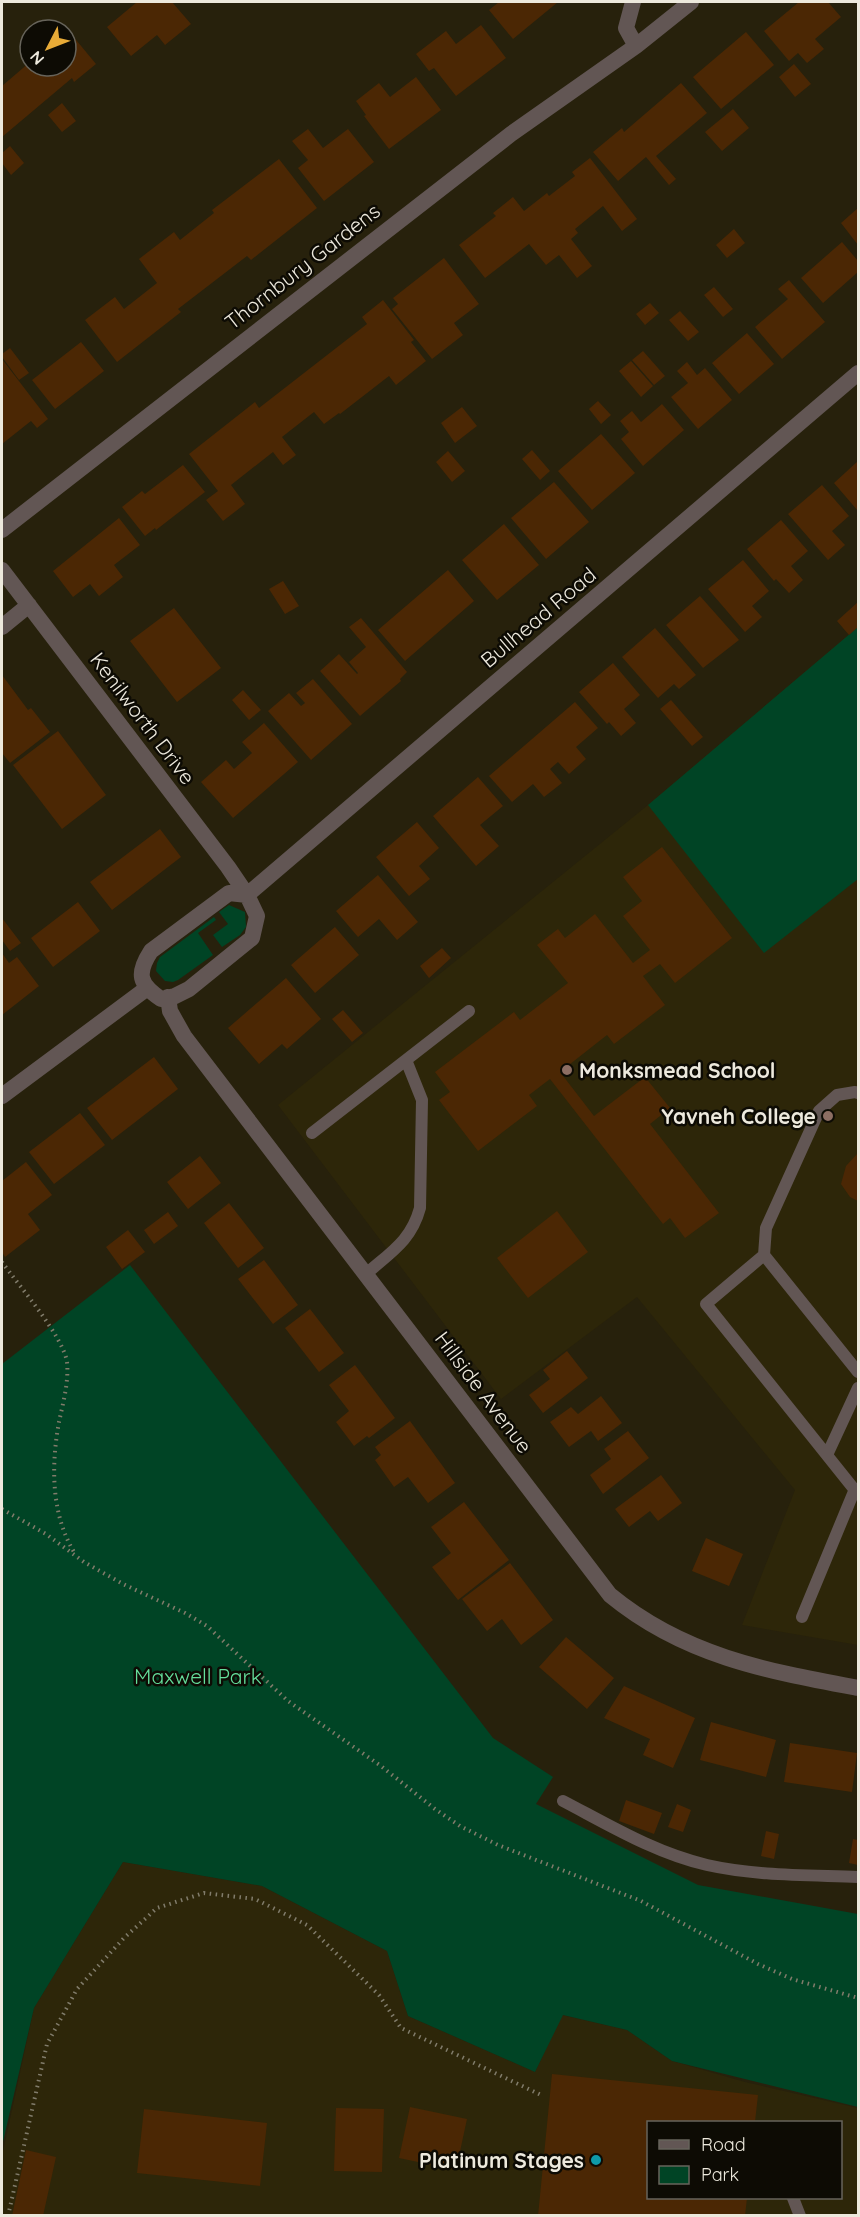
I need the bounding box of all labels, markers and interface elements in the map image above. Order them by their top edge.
north arrow [18,18,78,78]
text: N [25,47,48,69]
street label: Thornbury Gardens [219,197,385,335]
street label: Bullhead Road [475,561,601,673]
street label: Kenilworth Drive [85,647,201,789]
place label: Monksmead School [579,1057,776,1083]
marker: Monksmead School [560,1063,574,1077]
place label: Yavneh College [661,1103,816,1129]
marker: Yavneh College [821,1109,835,1123]
street label: Hillside Avenue [430,1326,538,1458]
park label: Maxwell Park [134,1663,262,1689]
legend [647,2121,842,2199]
text: Road [701,2133,746,2156]
place label: Platinum Stages [419,2147,584,2173]
marker: Platinum Stages [589,2153,603,2167]
text: Park [701,2163,739,2186]

